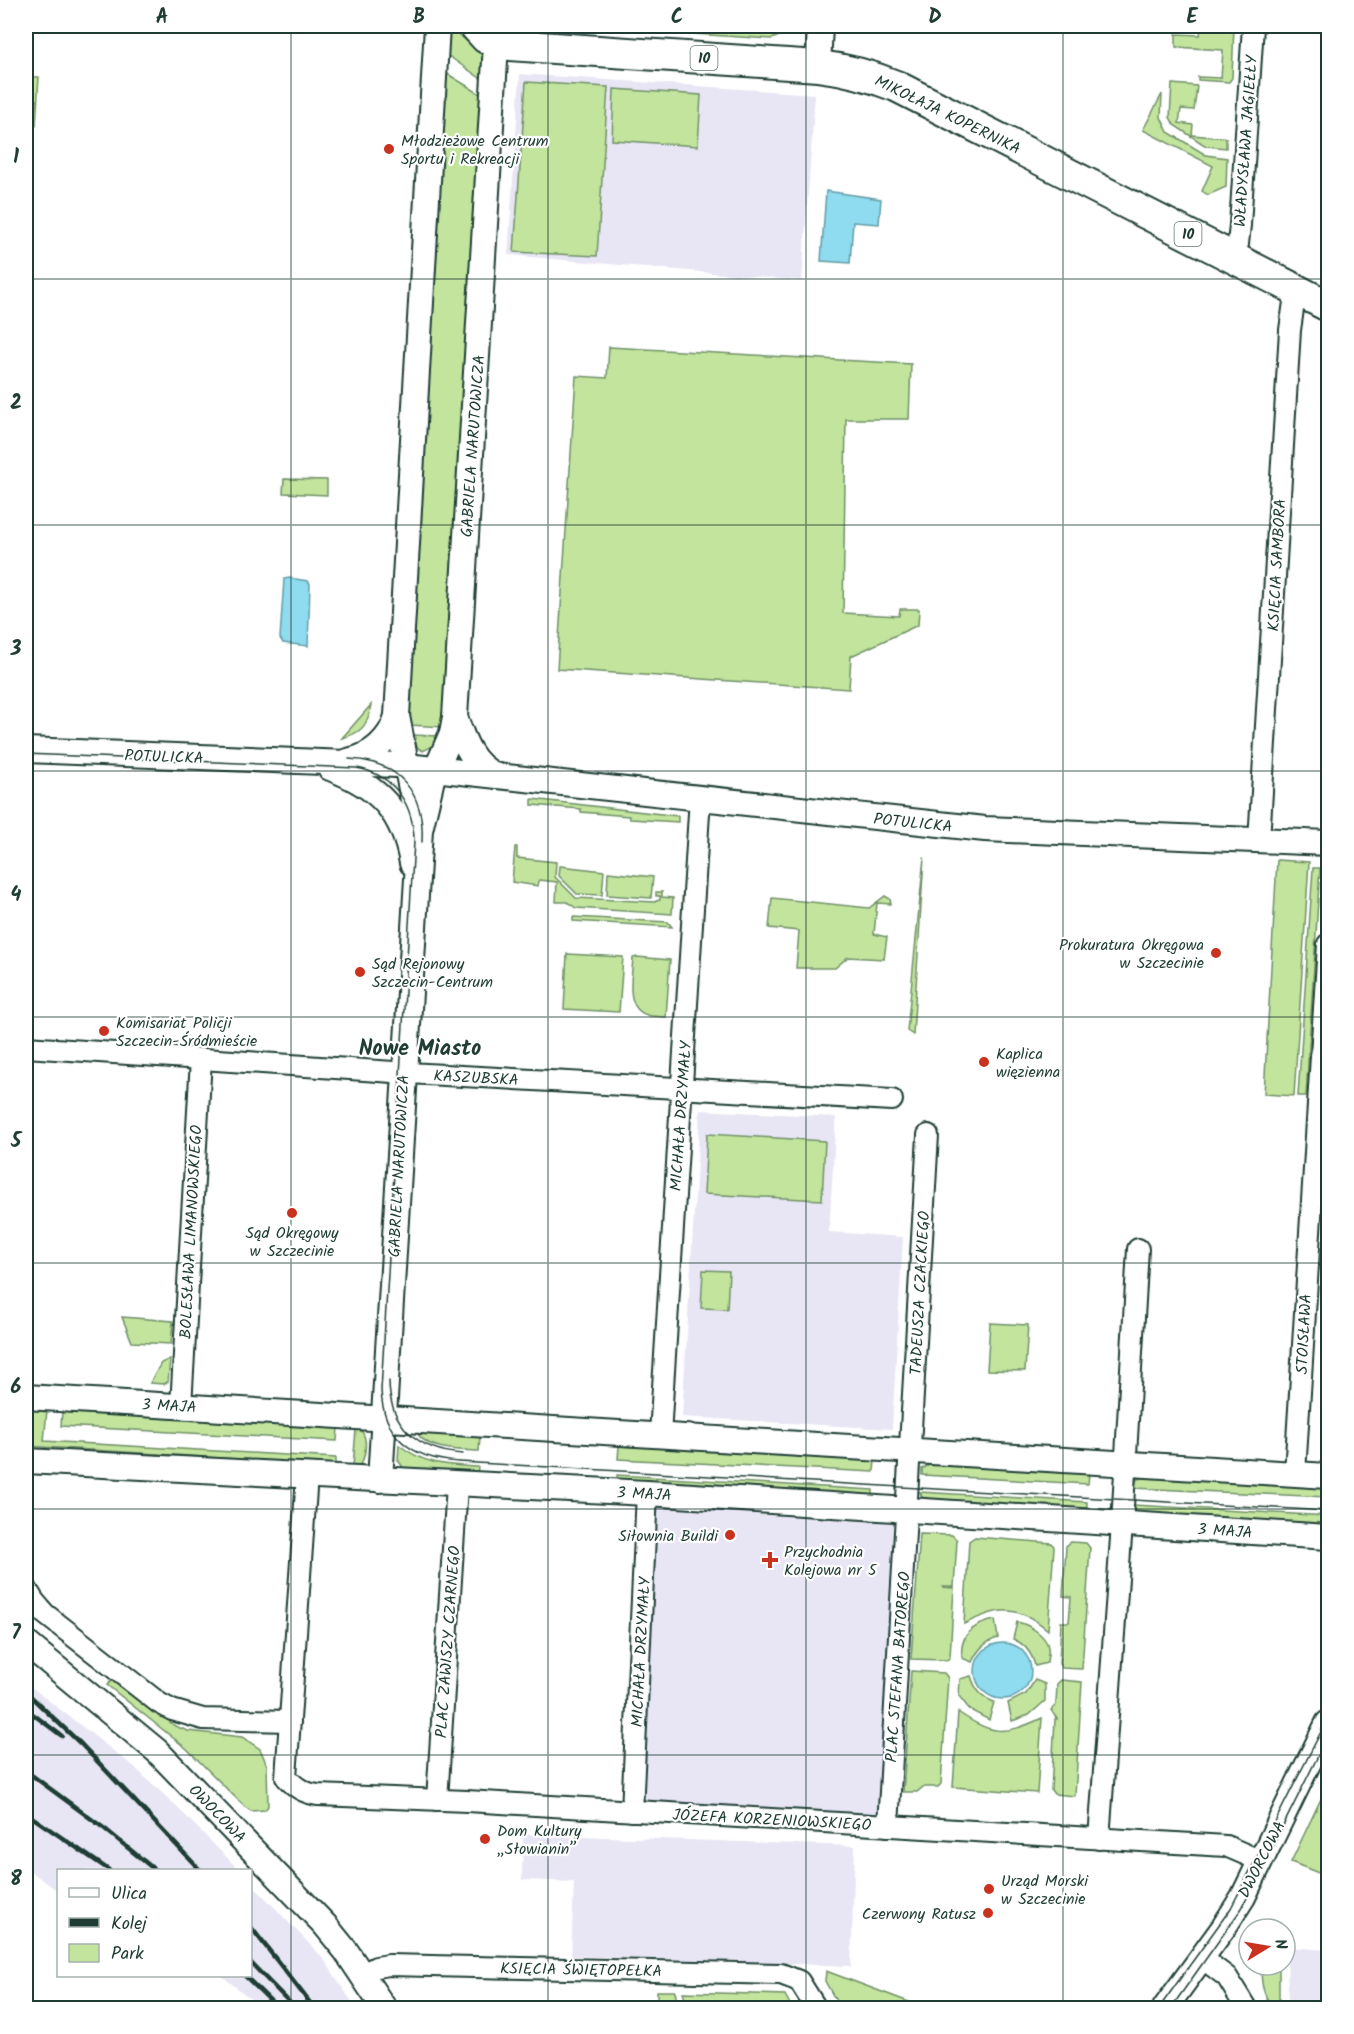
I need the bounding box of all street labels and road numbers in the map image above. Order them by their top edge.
road number: 10 [690,46,718,70]
street label: WŁADYSŁAWA JAGIEŁŁY [1228,54,1265,228]
street label: MIKOŁAJA KOPERNIKA [870,69,1025,162]
road number: 10 [1174,222,1202,246]
street label: GABRIELA NARUTOWICZA [455,354,492,538]
street label: KSIĘCIA SAMBORA [1262,498,1293,632]
street label: POTULICKA [124,744,204,771]
street label: POTULICKA [872,807,954,840]
street label: MICHAŁA DRZYMAŁY [664,1039,699,1192]
street label: KASZUBSKA [433,1064,519,1093]
street label: GABRIELA NARUTOWICZA [382,1074,417,1258]
street label: BOLESŁAWA LIMANOWSKIEGO [173,1124,210,1340]
street label: TADEUSZA CZACKIEGO [904,1210,937,1376]
street label: STOISŁAWA [1290,1293,1319,1375]
street label: 3 MAJA [141,1393,197,1420]
street label: 3 MAJA [616,1481,672,1508]
street label: 3 MAJA [1197,1517,1254,1546]
street label: PLAC ZAWISZY CZARNEGO [429,1545,468,1739]
street label: PLAC STEFANA BATOREGO [879,1571,918,1763]
street label: MICHAŁA DRZYMAŁY [625,1575,658,1728]
street label: OWOCOWA [182,1779,252,1849]
street label: JÓZEFA KORZENIOWSKIEGO [672,1803,872,1838]
street label: DWORCOWA [1232,1817,1293,1903]
street label: KSIĘCIA ŚWIĘTOPEŁKA [500,1957,662,1984]

